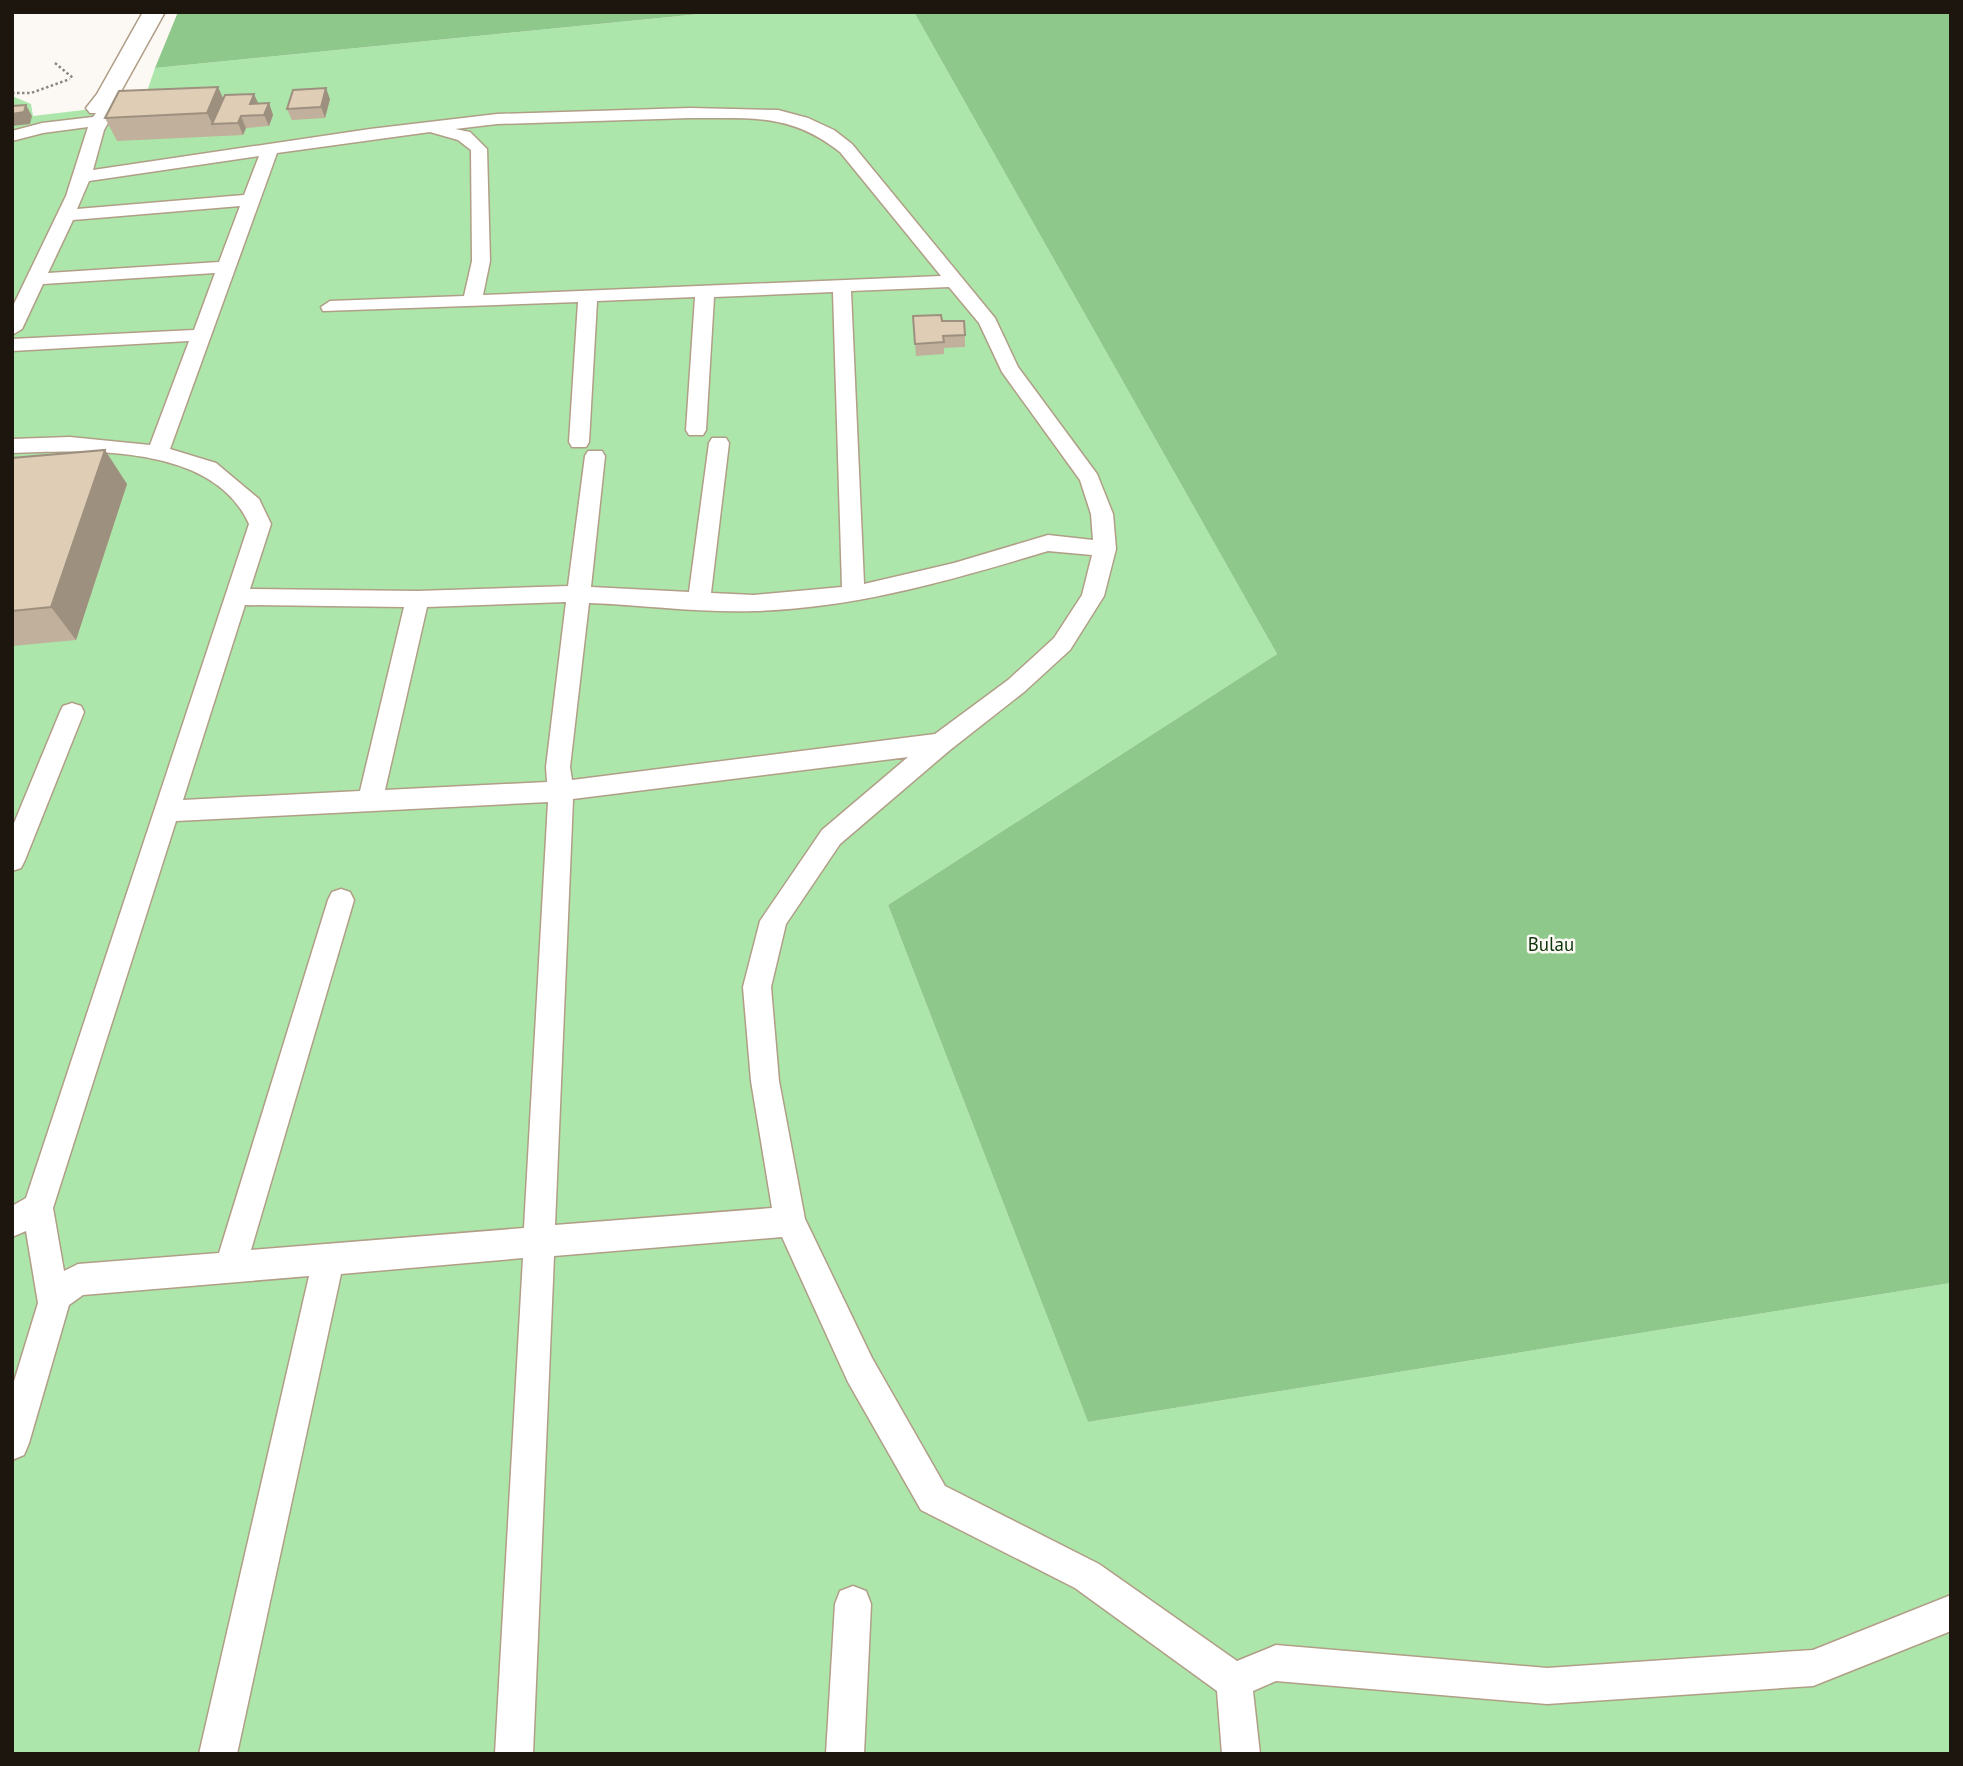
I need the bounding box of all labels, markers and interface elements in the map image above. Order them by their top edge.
park label: Bulau [1528,932,1574,956]

